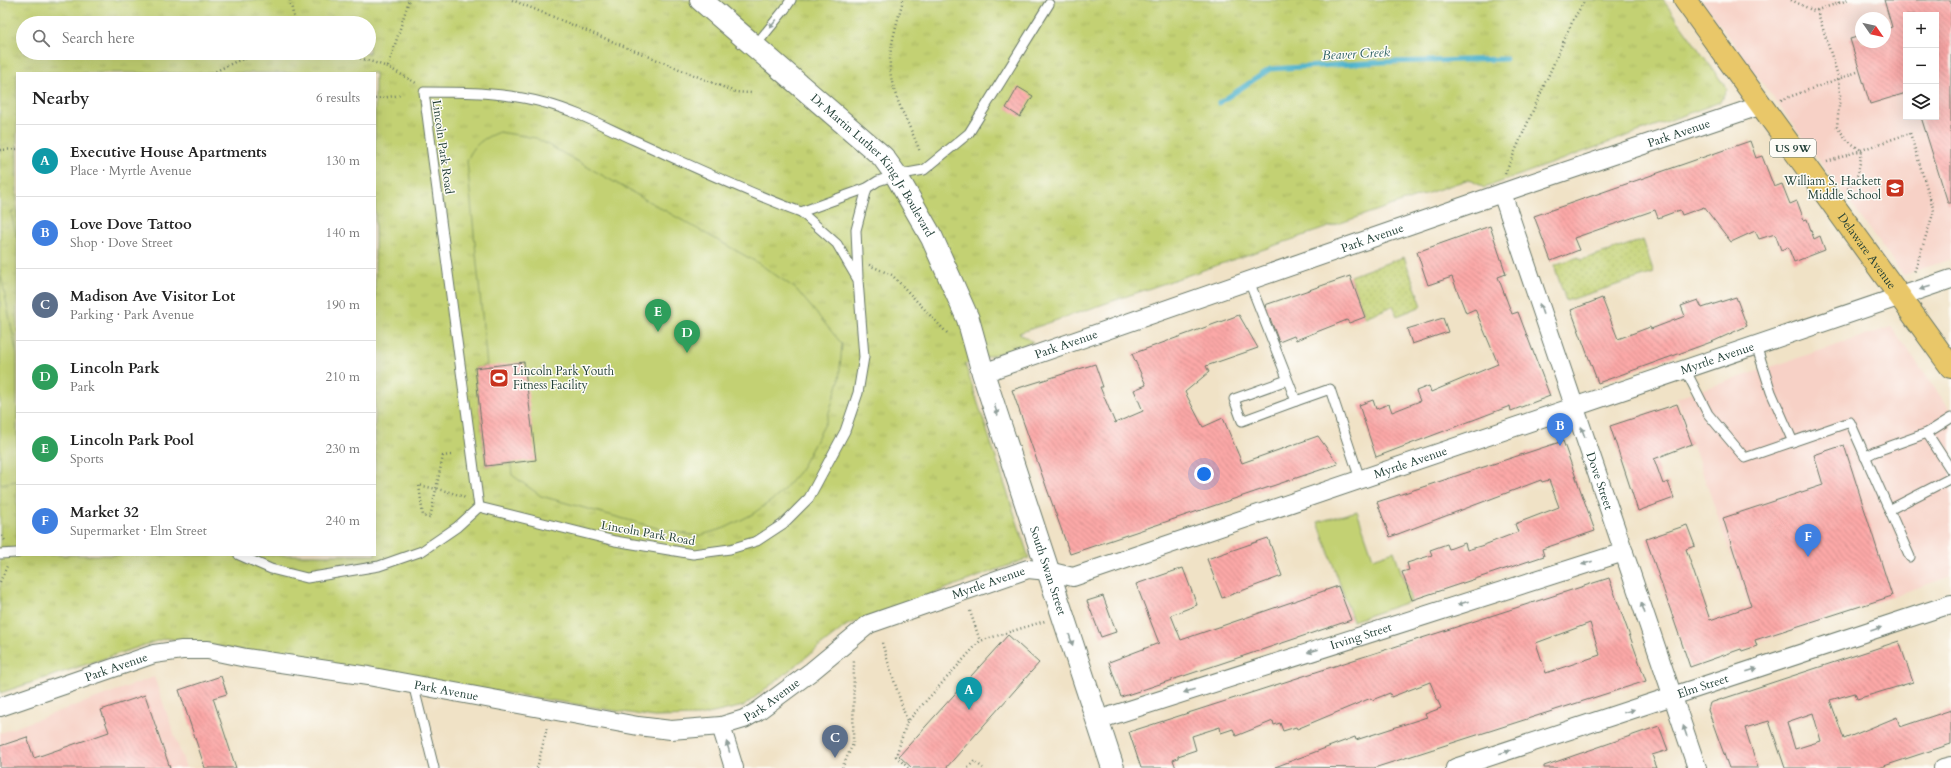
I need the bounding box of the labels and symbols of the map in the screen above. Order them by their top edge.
north arrow [1855,12,1891,48]
one-way arrow [769,18,778,29]
water label: Beaver Creek [1322,43,1391,65]
street label: Dr Martin Luther King Jr Boulevard [807,90,938,240]
street label: Lincoln Park Road [428,99,458,196]
street label: Park Avenue [1645,115,1712,151]
road number: US 9W [1770,139,1816,157]
place label: William S. Hackett Middle School [1783,173,1881,203]
school or university icon: William S. Hackett Middle School [1884,177,1906,199]
street label: Delaware Avenue [1834,210,1900,292]
street label: Park Avenue [1339,220,1406,256]
one-way arrow [1919,285,1931,291]
pin: E [645,299,671,332]
one-way arrow [1538,302,1544,314]
pin: D [674,320,700,353]
street label: Park Avenue [1033,326,1100,362]
street label: Myrtle Avenue [1678,338,1756,378]
place label: Lincoln Park Youth Fitness Facility [513,363,615,393]
sports icon: Lincoln Park Youth Fitness Facility [488,367,510,389]
one-way arrow [993,404,999,416]
pin: B [1547,413,1573,446]
one-way arrow [1580,426,1586,438]
street label: Myrtle Avenue [1372,443,1449,482]
street label: Dove Street [1582,450,1617,512]
your location [1194,464,1214,484]
street label: Lincoln Park Road [600,517,697,549]
street label: South Swan Street [1026,524,1070,617]
pin: F [1795,524,1821,557]
one-way arrow [1580,561,1592,567]
street label: Myrtle Avenue [950,563,1027,603]
one-way arrow [1457,600,1469,606]
one-way arrow [1640,602,1646,614]
street label: Irving Street [1328,619,1394,653]
one-way arrow [1870,626,1882,632]
one-way arrow [1068,634,1074,646]
one-way arrow [1306,648,1318,654]
street label: Park Avenue [83,649,150,685]
one-way arrow [1747,667,1759,673]
street label: Elm Street [1675,670,1731,702]
street label: Park Avenue [741,675,803,725]
street label: Park Avenue [413,677,480,704]
pin: A [956,677,982,710]
one-way arrow [1182,688,1194,694]
one-way arrow [1623,708,1635,714]
pin: C [822,725,848,758]
one-way arrow [1682,725,1688,737]
one-way arrow [725,740,731,752]
one-way arrow [1500,748,1512,754]

